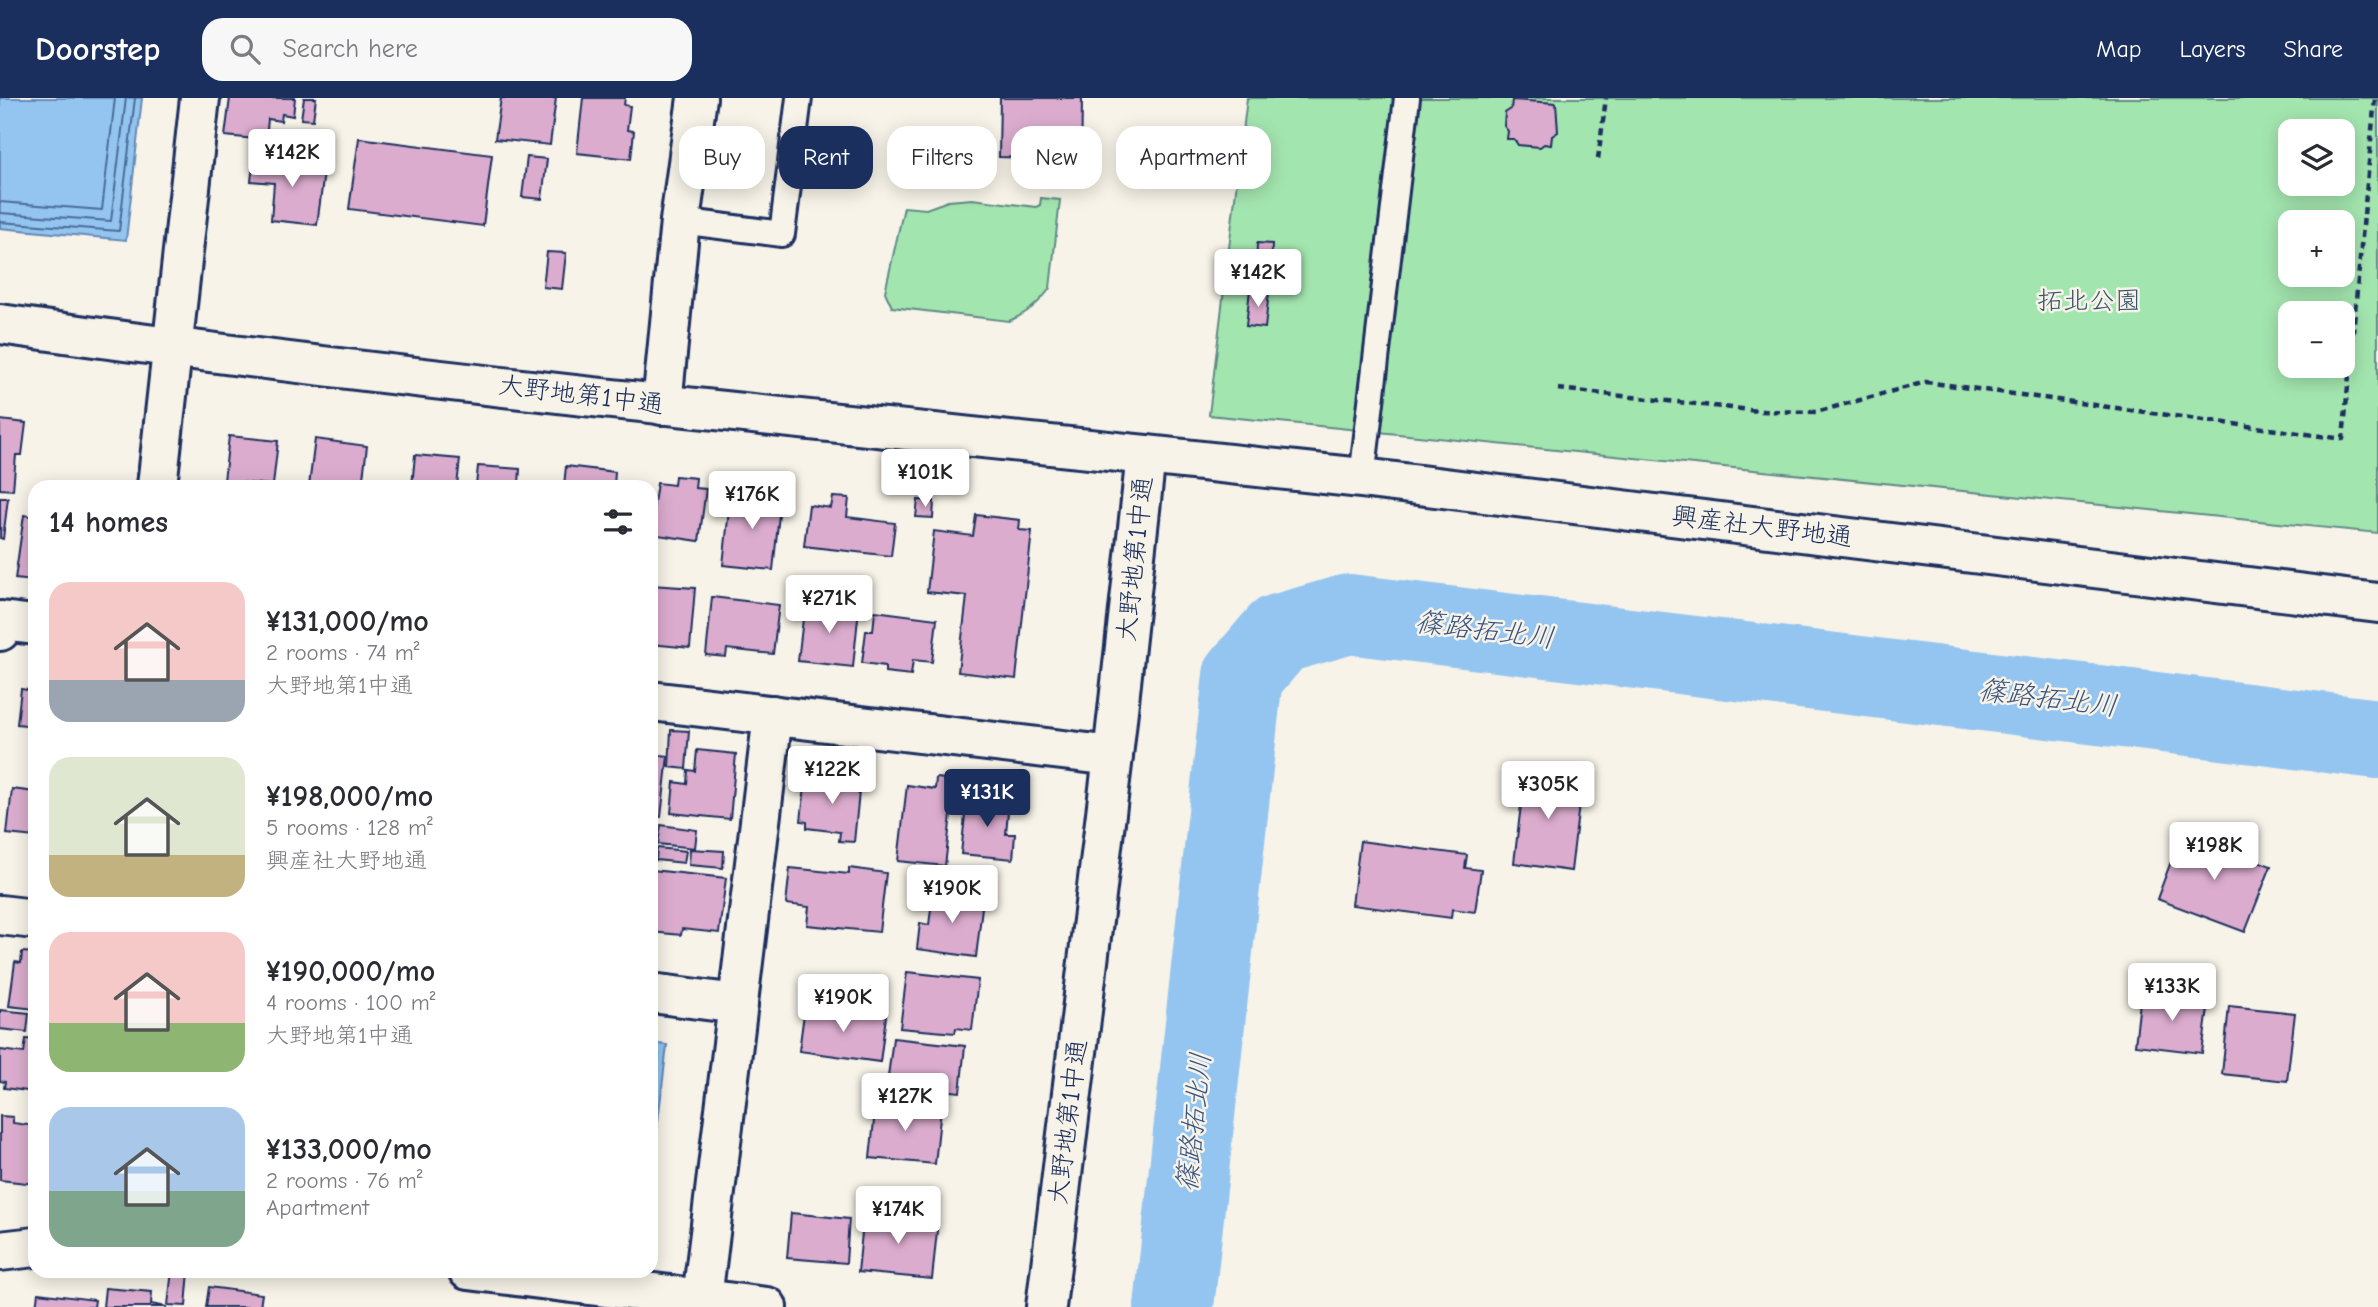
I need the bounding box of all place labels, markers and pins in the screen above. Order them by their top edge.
pin: ¥142K [243,130,341,189]
pin: ¥142K [1209,250,1307,309]
pin: ¥101K [876,450,974,509]
pin: ¥176K [703,472,801,531]
pin: ¥271K [780,575,878,635]
pin: ¥122K [783,746,881,806]
pin: ¥305K [1499,762,1597,821]
pin: ¥131K [938,770,1036,829]
pin: ¥198K [2165,822,2263,882]
pin: ¥190K [903,866,1001,925]
pin: ¥133K [2123,964,2221,1023]
pin: ¥190K [794,974,892,1034]
pin: ¥127K [856,1074,954,1133]
pin: ¥174K [849,1186,947,1246]

